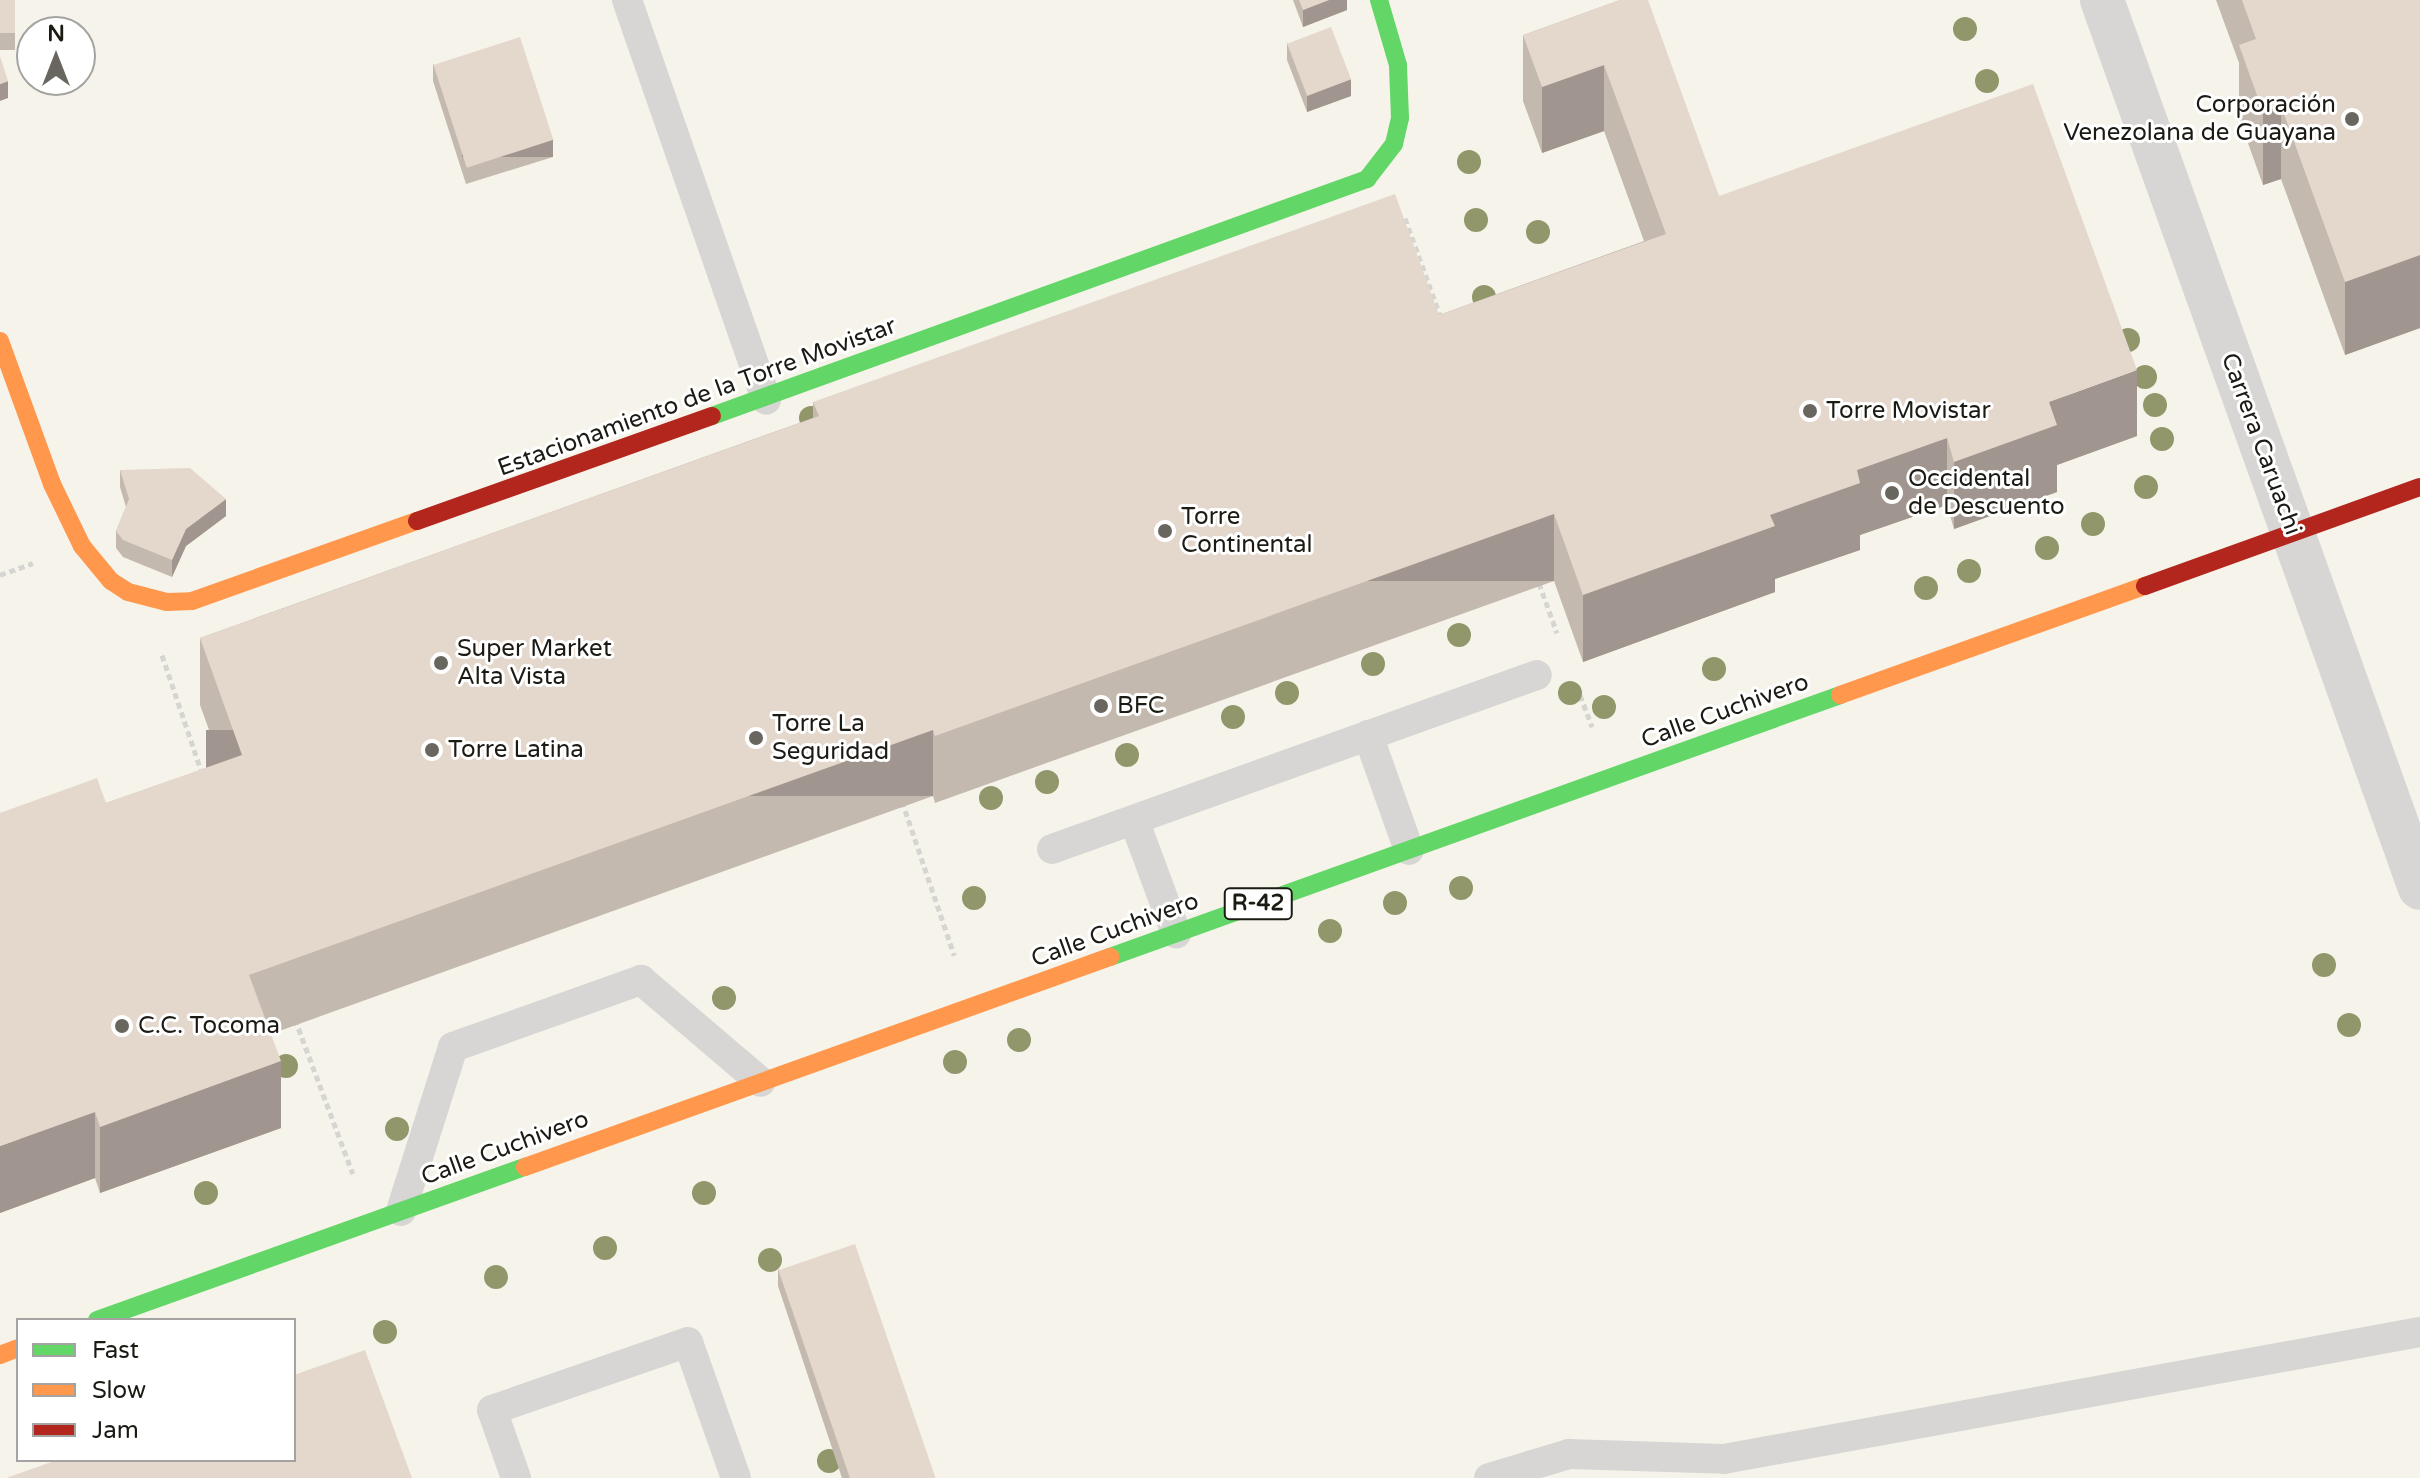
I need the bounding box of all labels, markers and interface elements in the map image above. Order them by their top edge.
north arrow [16,16,96,96]
text: N [47,21,65,47]
place label: Corporación Venezolana de Guayana [2063,91,2336,147]
marker: Corporación Venezolana de Guayana [2343,110,2361,128]
street label: Estacionamiento de la Torre Movistar [494,311,900,483]
street label: Carrera Caruachi [2215,349,2307,539]
place label: Torre Movistar [1826,397,1991,425]
marker: Torre Movistar [1801,402,1819,420]
place label: Occidental de Descuento [1908,465,2065,521]
marker: Occidental de Descuento [1883,484,1901,502]
place label: Torre Continental [1181,503,1313,559]
marker: Torre Continental [1156,522,1174,540]
place label: Super Market Alta Vista [457,635,612,691]
marker: Super Market Alta Vista [432,654,450,672]
street label: Calle Cuchivero [1637,667,1813,755]
place label: BFC [1117,692,1164,720]
marker: BFC [1092,697,1110,715]
place label: Torre La Seguridad [772,710,889,766]
marker: Torre La Seguridad [747,729,765,747]
place label: Torre Latina [448,736,584,764]
marker: Torre Latina [423,741,441,759]
street label: Calle Cuchivero [1027,886,1203,974]
road number: R-42 [1222,886,1294,922]
place label: C.C. Tocoma [138,1012,280,1040]
marker: C.C. Tocoma [113,1017,131,1035]
street label: Calle Cuchivero [417,1104,593,1192]
legend [16,1318,296,1462]
text: Fast [92,1336,139,1365]
text: Slow [92,1376,146,1405]
text: Jam [92,1416,139,1445]

